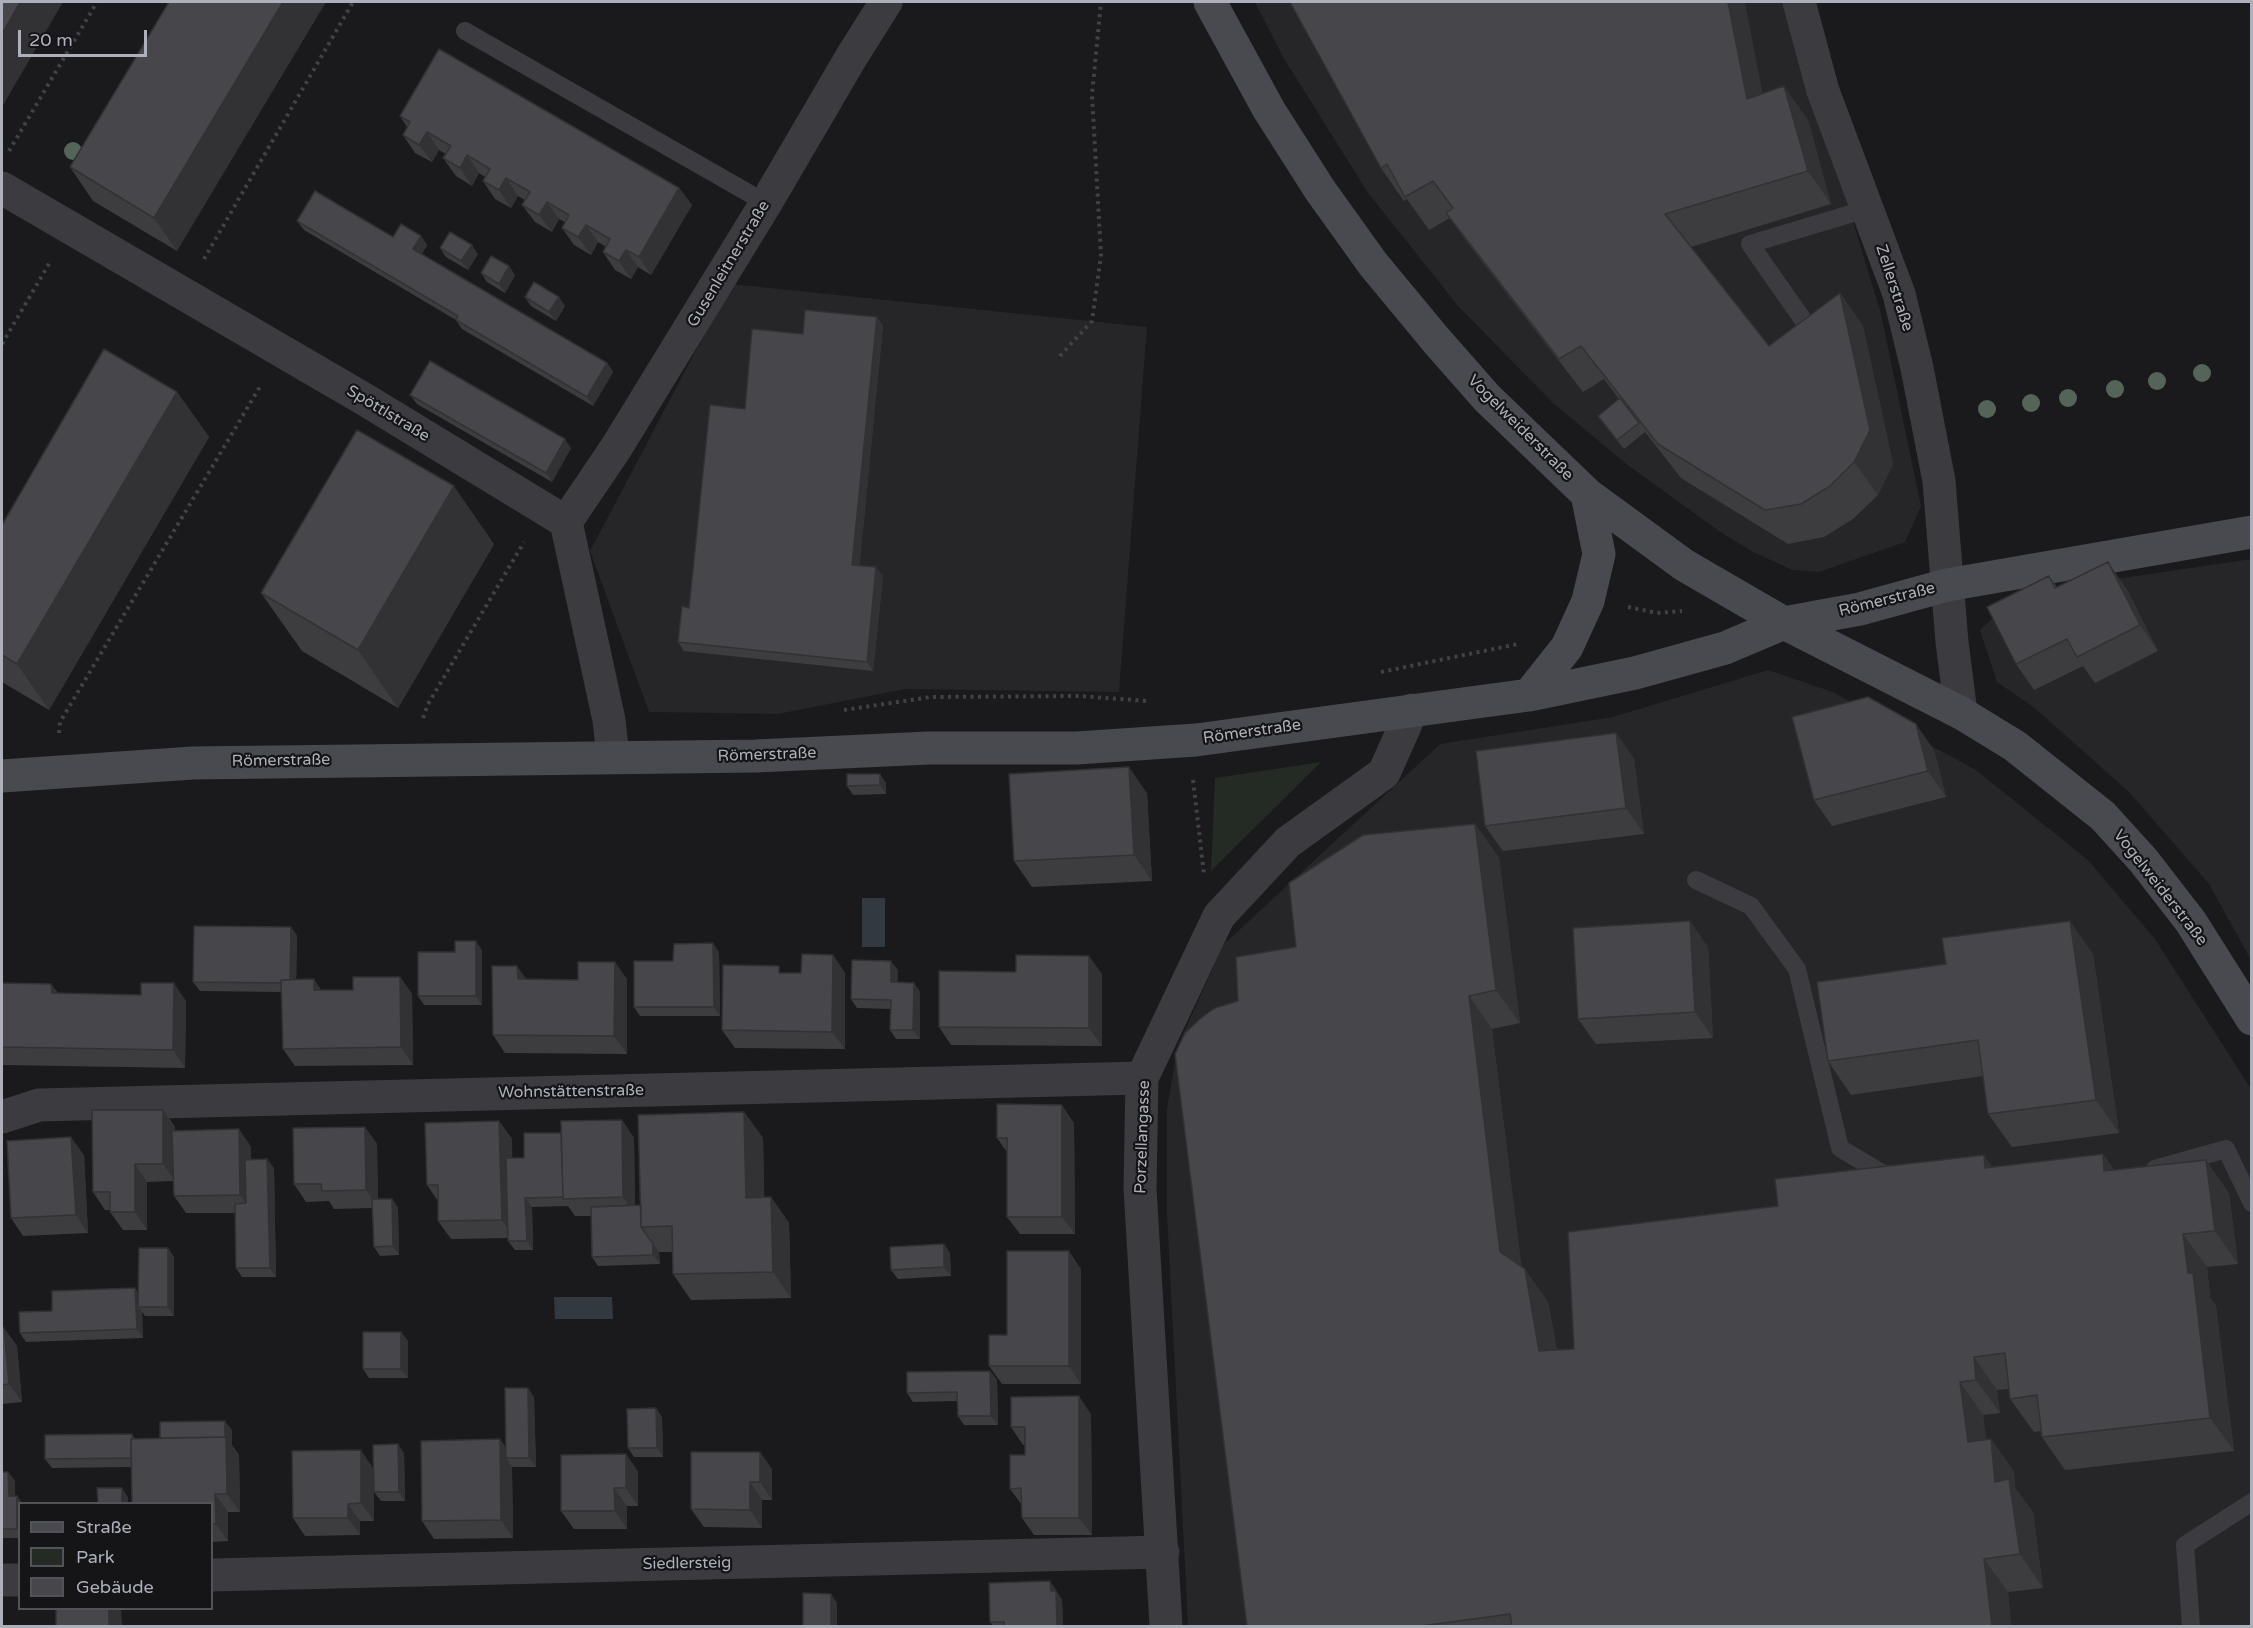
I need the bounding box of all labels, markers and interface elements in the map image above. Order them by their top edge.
scale bar [21,18,150,56]
text: 20 m [29,29,73,51]
street label: Gusenleitnerstraße [684,197,774,331]
street label: Zellerstraße [1871,242,1917,334]
street label: Vogelweiderstraße [1463,371,1577,485]
street label: Spöttlstraße [343,382,433,446]
street label: Römerstraße [1837,579,1937,621]
street label: Römerstraße [1202,716,1302,748]
street label: Römerstraße [717,744,817,766]
street label: Römerstraße [232,751,330,771]
street label: Vogelweiderstraße [2109,826,2211,950]
street label: Porzellangasse [1131,1080,1155,1194]
street label: Wohnstättenstraße [498,1081,644,1103]
legend [18,1502,213,1610]
text: Straße [76,1516,132,1538]
text: Park [76,1546,114,1568]
street label: Siedlersteig [642,1554,732,1574]
text: Gebäude [76,1576,154,1598]

